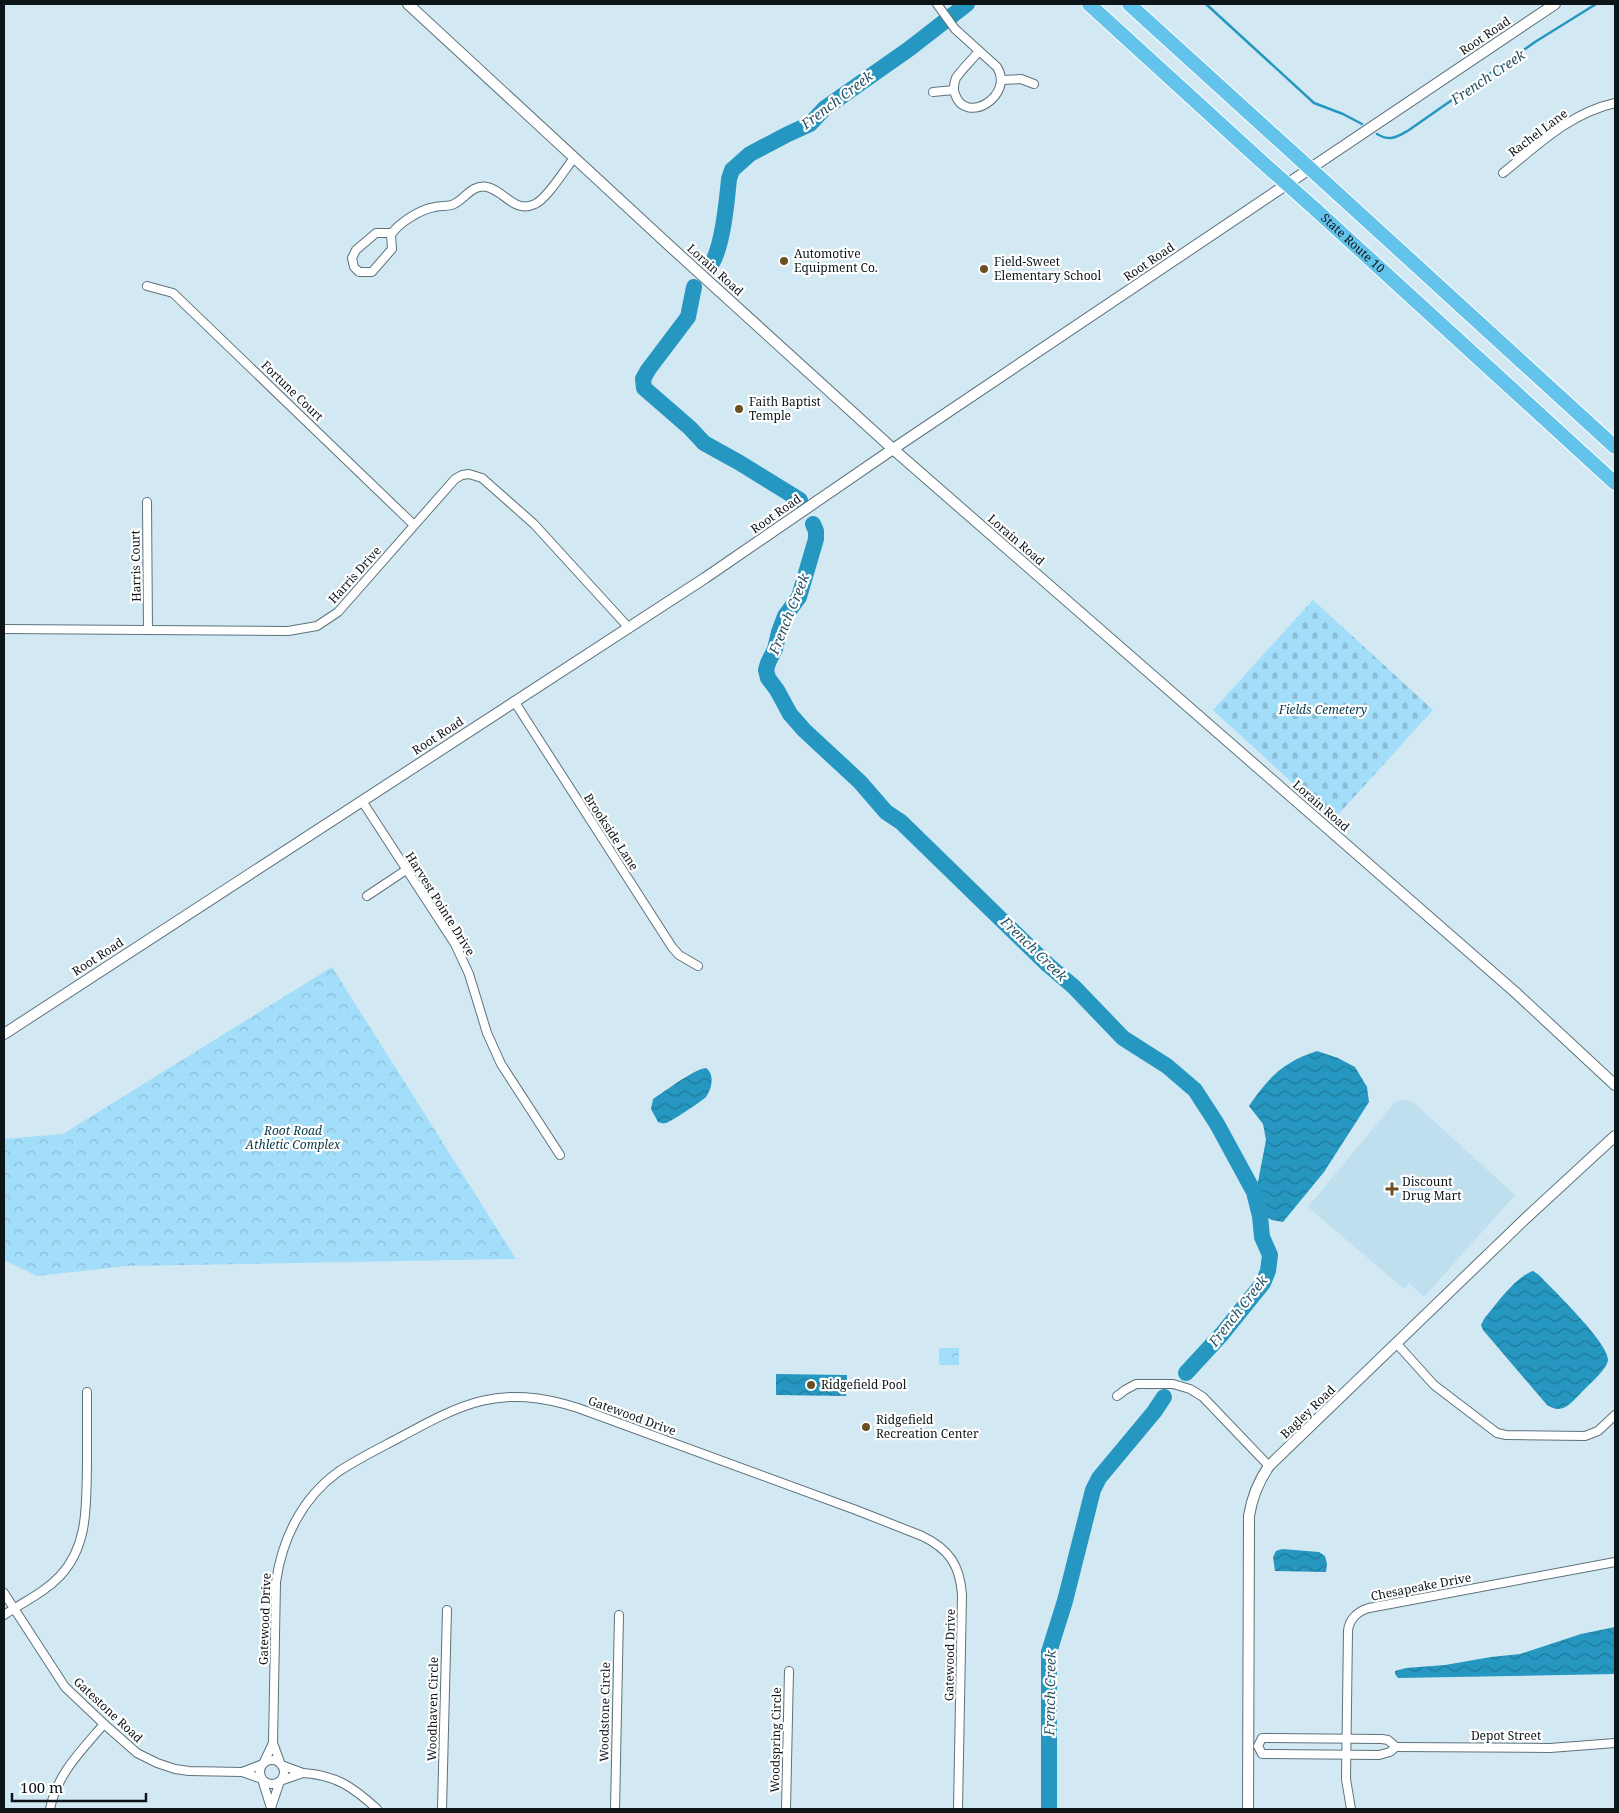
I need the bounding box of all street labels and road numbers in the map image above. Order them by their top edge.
street label: Root Road [1456,12,1514,59]
street label: Rachel Lane [1505,105,1571,160]
street label: State Route 10 [1317,209,1389,277]
street label: Root Road [1120,238,1178,285]
street label: Lorain Road [684,240,748,300]
street label: Fortune Court [258,357,327,425]
street label: Root Road [747,490,805,537]
street label: Lorain Road [984,510,1049,569]
street label: Harris Court [126,530,145,602]
street label: Harris Drive [324,542,385,607]
street label: Root Road [409,712,467,759]
street label: Lorain Road [1289,776,1354,835]
street label: Brookside Lane [580,790,643,874]
street label: Harvest Pointe Drive [402,849,479,959]
street label: Root Road [69,933,127,980]
street label: Bagley Road [1277,1381,1339,1442]
street label: Gatewood Drive [586,1392,678,1439]
street label: Chesapeake Drive [1369,1568,1473,1605]
street label: Gatewood Drive [254,1573,275,1665]
street label: Gatewood Drive [940,1609,959,1701]
street label: Woodhaven Circle [423,1657,442,1761]
street label: Woodstone Circle [595,1662,614,1762]
street label: Gatestone Road [70,1673,147,1747]
street label: Woodspring Circle [766,1687,785,1793]
street label: Depot Street [1471,1727,1541,1744]

